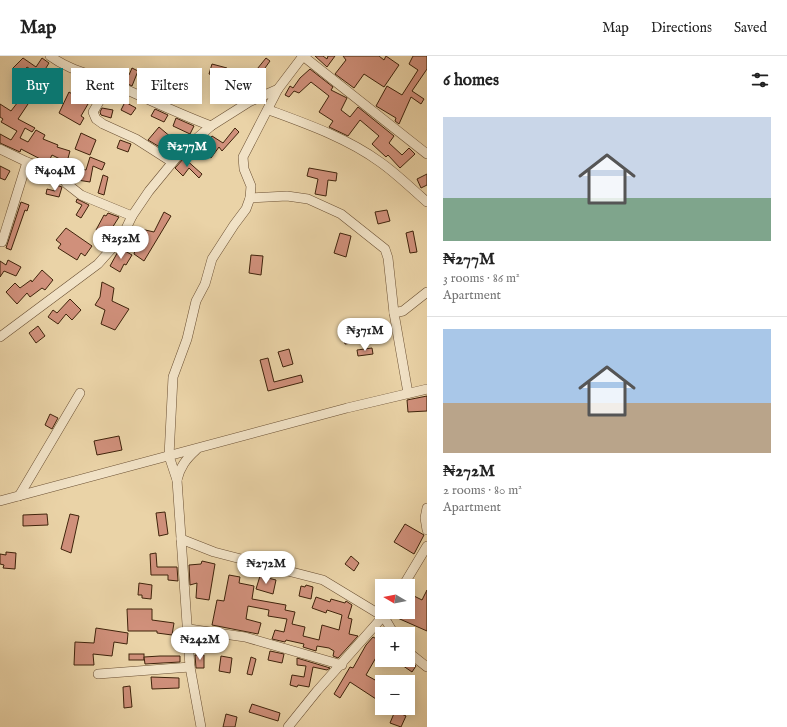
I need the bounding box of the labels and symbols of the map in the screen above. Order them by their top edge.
pin: ₦277M [159,134,215,168]
pin: ₦404M [27,158,83,192]
pin: ₦252M [93,226,149,260]
pin: ₦371M [337,318,393,352]
pin: ₦272M [238,551,294,585]
north arrow [375,579,415,619]
pin: ₦242M [172,627,228,661]

